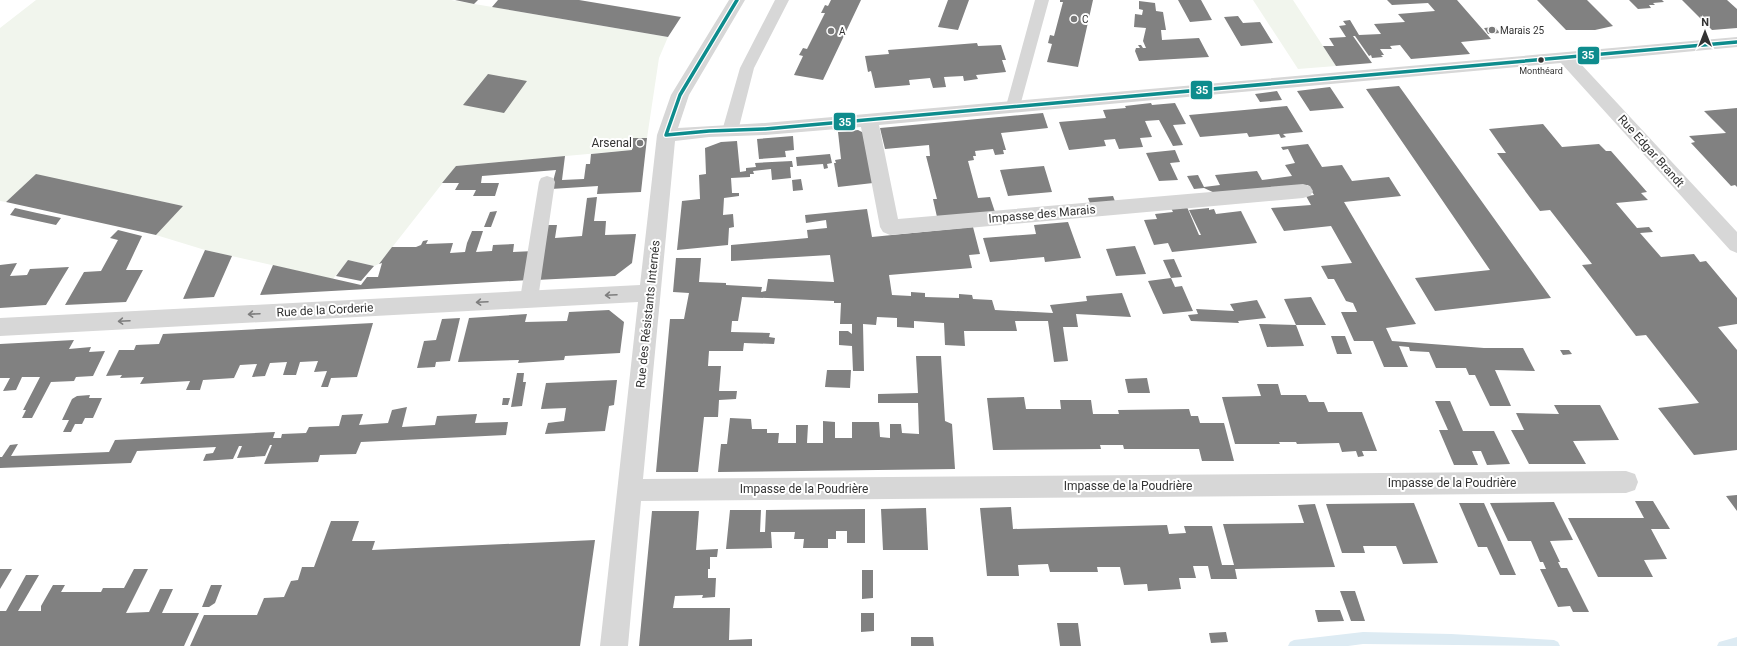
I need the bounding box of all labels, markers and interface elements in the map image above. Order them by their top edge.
north arrow [1685,12,1725,52]
marker: C [1069,14,1079,24]
place label: C [1082,14,1089,25]
text: N [1701,16,1709,29]
marker: Marais 25 [1487,25,1497,35]
place label: Marais 25 [1500,25,1544,36]
marker: A [826,26,836,36]
place label: A [839,26,846,37]
line badge: 35 [1577,46,1600,65]
text: 35 [1582,49,1594,62]
marker: Monthéard [1536,55,1546,65]
place label: Monthéard [1519,66,1563,76]
line badge: 35 [1190,80,1213,100]
text: 35 [1196,84,1208,97]
line badge: 35 [833,112,856,131]
street label: Rue Edgar Brandt [1615,112,1687,190]
text: 35 [839,116,851,129]
place label: Arsenal [591,136,632,150]
marker: Arsenal [635,138,645,148]
street label: Impasse des Marais [988,202,1096,226]
street label: Rue des Résistants Internés [633,240,663,388]
one-way arrow [605,291,618,299]
one-way arrow [476,298,489,306]
street label: Rue de la Corderie [276,300,374,320]
one-way arrow [248,310,261,318]
one-way arrow [118,317,131,324]
street label: Impasse de la Poudrière [1388,476,1516,490]
street label: Impasse de la Poudrière [1064,479,1192,493]
street label: Impasse de la Poudrière [740,482,868,496]

